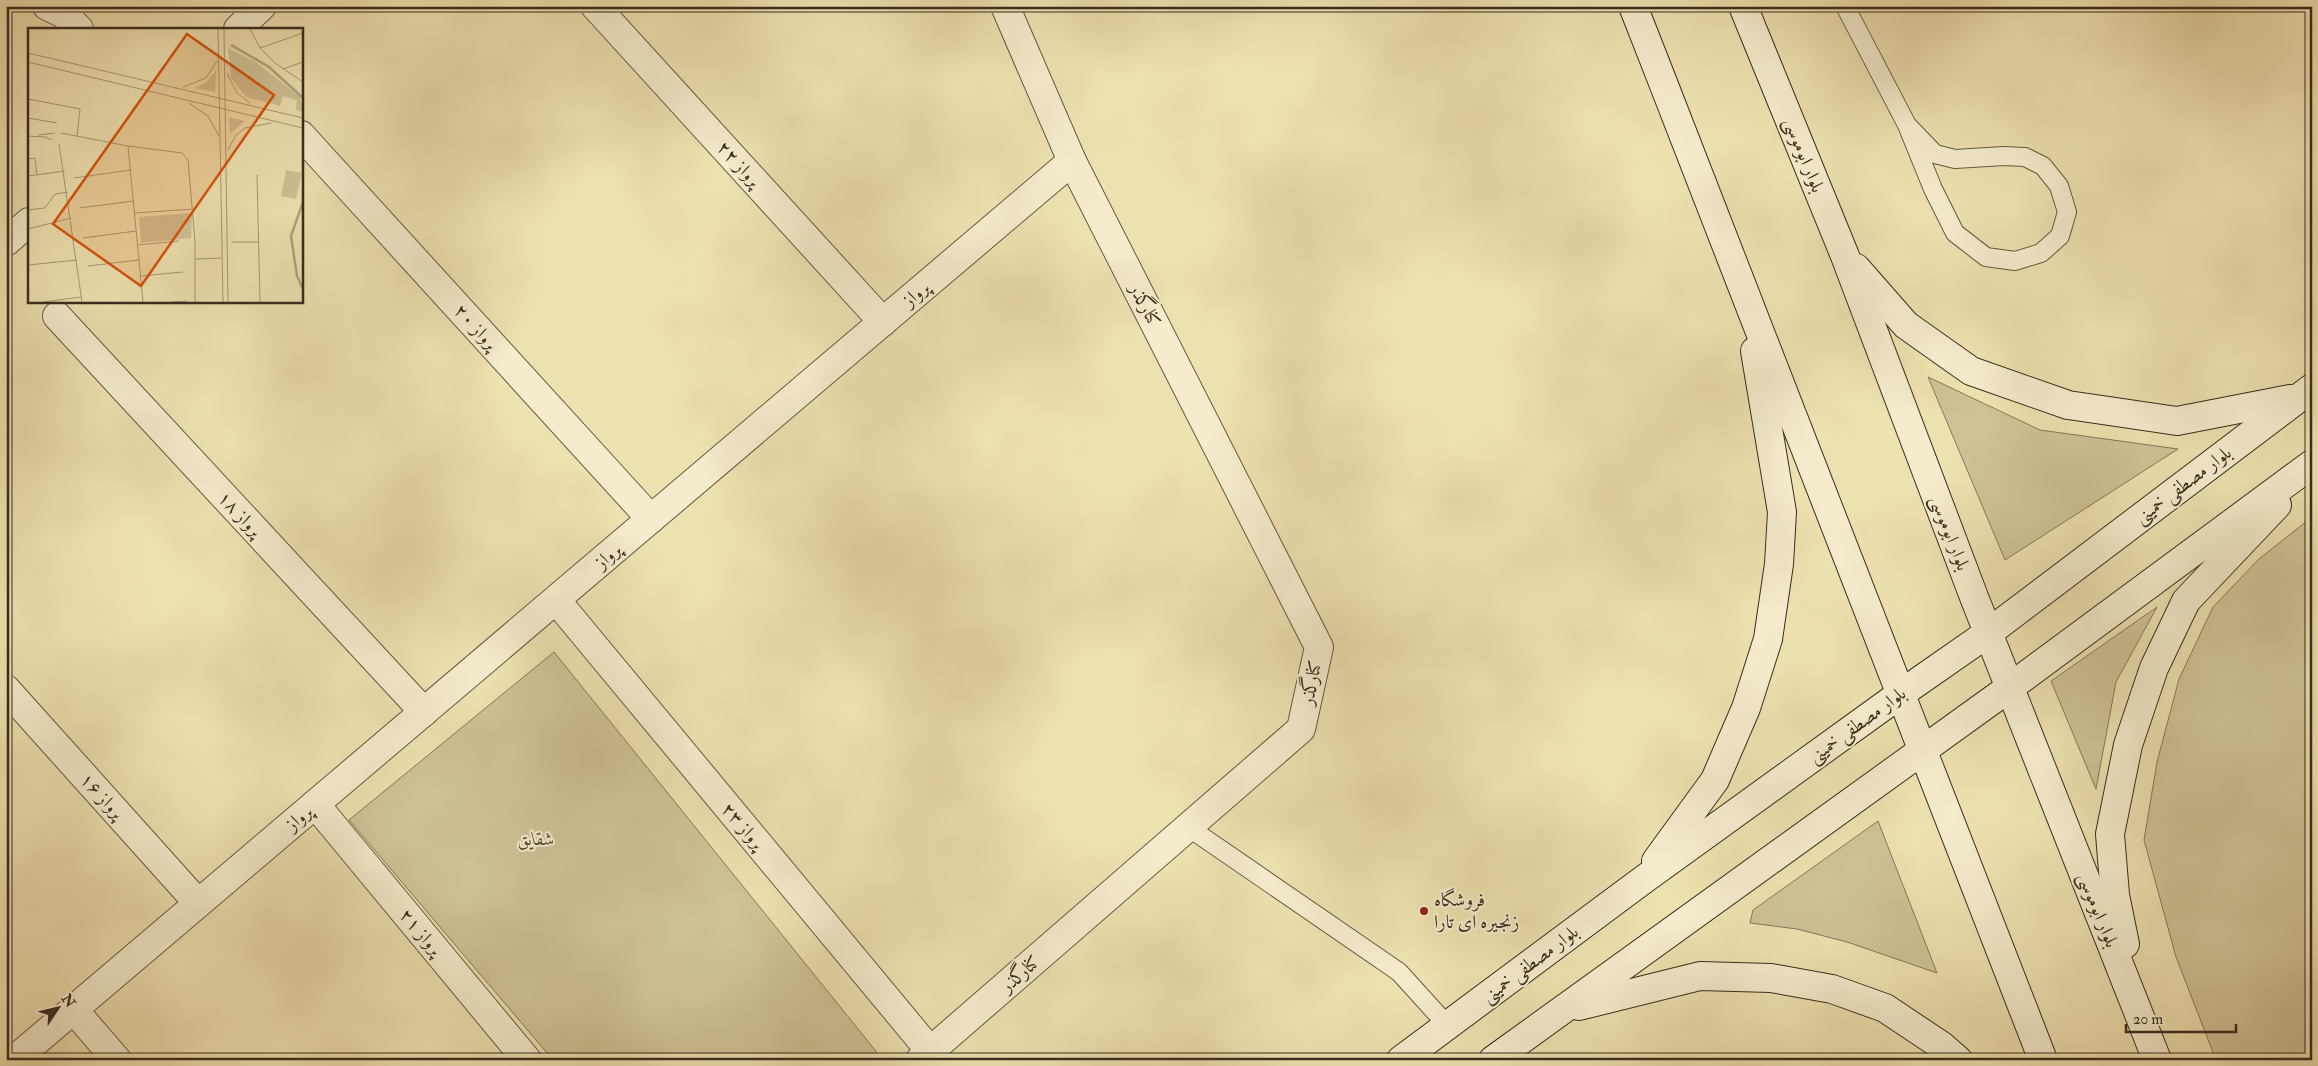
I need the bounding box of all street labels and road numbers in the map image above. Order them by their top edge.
street label: بلوار ابوموسی [1777,114,1830,196]
street label: پرواز ۲۲ [712,136,767,194]
street label: پرواز [896,275,936,314]
street label: کنارگذر [1123,277,1168,331]
street label: پرواز ۲۰ [449,299,504,357]
street label: بلوار مصطفی خمینی [2130,441,2237,530]
street label: پرواز ۱۸ [213,486,269,543]
street label: بلوار ابوموسی [1924,492,1975,574]
street label: پرواز [588,537,628,576]
street label: کنارگذر [1292,658,1327,710]
street label: بلوار مصطفی خمینی [1803,681,1911,769]
street label: پرواز ۱۶ [75,768,130,826]
street label: پرواز ۲۳ [716,797,771,856]
street label: پرواز [279,799,319,838]
street label: بلوار ابوموسی [2071,869,2124,951]
street label: پرواز ۲۱ [394,903,449,962]
street label: بلوار مصطفی خمینی [1477,920,1584,1009]
street label: کنارگذر [992,949,1045,999]

